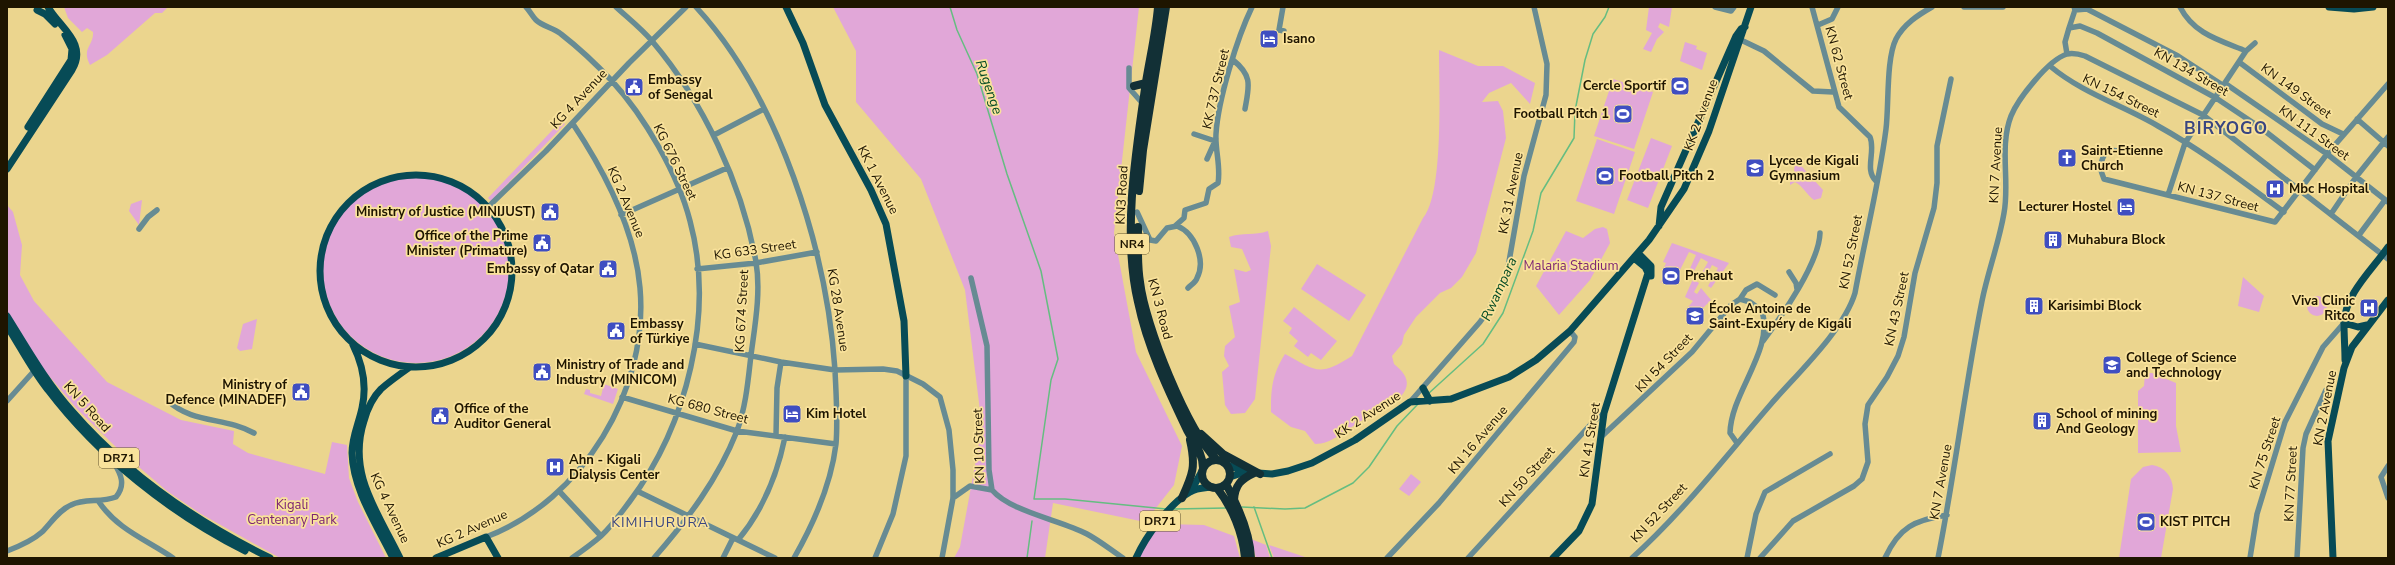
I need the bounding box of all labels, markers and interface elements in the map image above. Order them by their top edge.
street label: KN 62 Street [1821,24,1858,102]
hotel icon: Isano [1258,28,1280,50]
place label: Isano [1283,30,1315,48]
street label: KN 134 Street [2150,43,2232,101]
street label: KK 737 Street [1198,47,1234,131]
water label: Rugenge [971,57,1007,117]
street label: KN 149 Street [2257,59,2335,123]
street label: KG 4 Avenue [547,65,612,133]
street label: KN 154 Street [2080,70,2163,123]
place label: Embassy of Senegal [648,71,714,104]
sports icon: Cercle Sportif [1669,75,1691,97]
public building icon: Embassy of Senegal [623,76,645,98]
place label: Cercle Sportif [1583,77,1666,95]
street label: KK 2 Avenue [1680,77,1722,153]
street label: KN 111 Street [2275,101,2353,165]
sports icon: Football Pitch 1 [1612,103,1634,125]
place label: Football Pitch 1 [1514,105,1609,123]
district label: BIRYOGO [2184,117,2268,140]
street label: KG 676 Street [649,121,701,204]
street label: KN 7 Avenue [1985,126,2007,204]
place label: Saint-Etienne Church [2081,142,2163,175]
street label: KK 1 Avenue [853,143,903,218]
church icon: Saint-Etienne Church [2056,147,2078,169]
street label: KK 31 Avenue [1494,151,1528,235]
place label: Lycee de Kigali Gymnasium [1769,152,1859,185]
school or university icon: Lycee de Kigali Gymnasium [1744,157,1766,179]
street label: KG 2 Avenue [603,164,649,241]
street label: KN3 Road [1111,165,1133,225]
sports icon: Football Pitch 2 [1594,165,1616,187]
place label: Football Pitch 2 [1619,167,1715,185]
street label: KN 137 Street [2175,178,2261,217]
hospital icon: Mbc Hospital [2264,178,2286,200]
place label: Mbc Hospital [2289,180,2370,198]
hotel icon: Lecturer Hostel [2115,196,2137,218]
place label: Lecturer Hostel [2018,198,2113,216]
public building icon: Ministry of Justice (MINIJUST) [539,201,561,223]
place label: Ministry of Justice (MINIJUST) [356,203,536,221]
street label: KN 52 Street [1835,213,1867,291]
place label: Office of the Prime Minister (Primature) [407,227,528,260]
building icon: Muhabura Block [2042,229,2064,251]
place label: Muhabura Block [2067,231,2166,249]
public building icon: Office of the Prime Minister (Primature) [531,232,553,254]
road number: NR4 [1115,234,1149,254]
street label: KG 633 Street [713,235,798,265]
water label: Rwampara [1476,254,1522,324]
park label: Malaria Stadium [1523,257,1619,275]
public building icon: Embassy of Qatar [597,258,619,280]
place label: Embassy of Qatar [487,260,595,278]
sports icon: Prehaut [1660,265,1682,287]
street label: KG 28 Avenue [823,267,853,353]
place label: Prehaut [1685,267,1734,285]
street label: KG 674 Street [731,269,753,353]
street label: KN 43 Street [1880,270,1914,348]
street label: KN 3 Road [1143,276,1177,342]
place label: Viva Clinic Ritco [2291,292,2355,325]
building icon: Karisimbi Block [2023,295,2045,317]
place label: Karisimbi Block [2048,297,2142,315]
hospital icon: Viva Clinic Ritco [2358,297,2380,319]
place label: École Antoine de Saint-Exupéry de Kigali [1709,300,1852,333]
school or university icon: École Antoine de Saint-Exupéry de Kigali [1684,305,1706,327]
place label: Embassy of Türkiye [630,315,689,348]
public building icon: Embassy of Türkiye [605,320,627,342]
street label: KN 54 Street [1631,329,1697,396]
place label: College of Science and Technology [2126,349,2237,382]
school or university icon: College of Science and Technology [2101,354,2123,376]
place label: Ministry of Trade and Industry (MINICOM) [556,356,684,389]
public building icon: Ministry of Trade and Industry (MINICOM) [531,361,553,383]
street label: KN 2 Avenue [2309,369,2341,447]
place label: Ministry of Defence (MINADEF) [165,376,287,409]
street label: KN 5 Road [59,378,115,436]
public building icon: Ministry of Defence (MINADEF) [290,381,312,403]
street label: KK 2 Avenue [1332,387,1404,443]
street label: KG 680 Street [666,390,751,429]
place label: Office of the Auditor General [454,400,552,433]
street label: KN 41 Street [1575,401,1605,479]
street label: KN 16 Avenue [1444,402,1512,478]
hotel icon: Kim Hotel [781,403,803,425]
public building icon: Office of the Auditor General [429,405,451,427]
place label: Kim Hotel [806,405,867,423]
place label: School of mining And Geology [2056,405,2157,438]
street label: KN 10 Street [969,408,989,484]
building icon: School of mining And Geology [2031,410,2053,432]
street label: KN 75 Street [2245,414,2285,492]
street label: KN 50 Street [1495,443,1559,511]
street label: KN 7 Avenue [1925,443,1957,521]
street label: KN 77 Street [2280,445,2302,522]
road number: DR71 [99,448,139,468]
place label: Ahn - Kigali Dialysis Center [569,451,661,484]
hospital icon: Ahn - Kigali Dialysis Center [544,456,566,478]
street label: KG 4 Avenue [366,470,414,546]
street label: KN 52 Street [1627,479,1692,547]
park label: Kigali Centenary Park [247,496,337,529]
street label: KG 2 Avenue [434,505,510,553]
road number: DR71 [1140,511,1180,531]
sports icon: KIST PITCH [2135,511,2157,533]
district label: KIMIHURURA [611,513,709,532]
place label: KIST PITCH [2160,513,2230,531]

